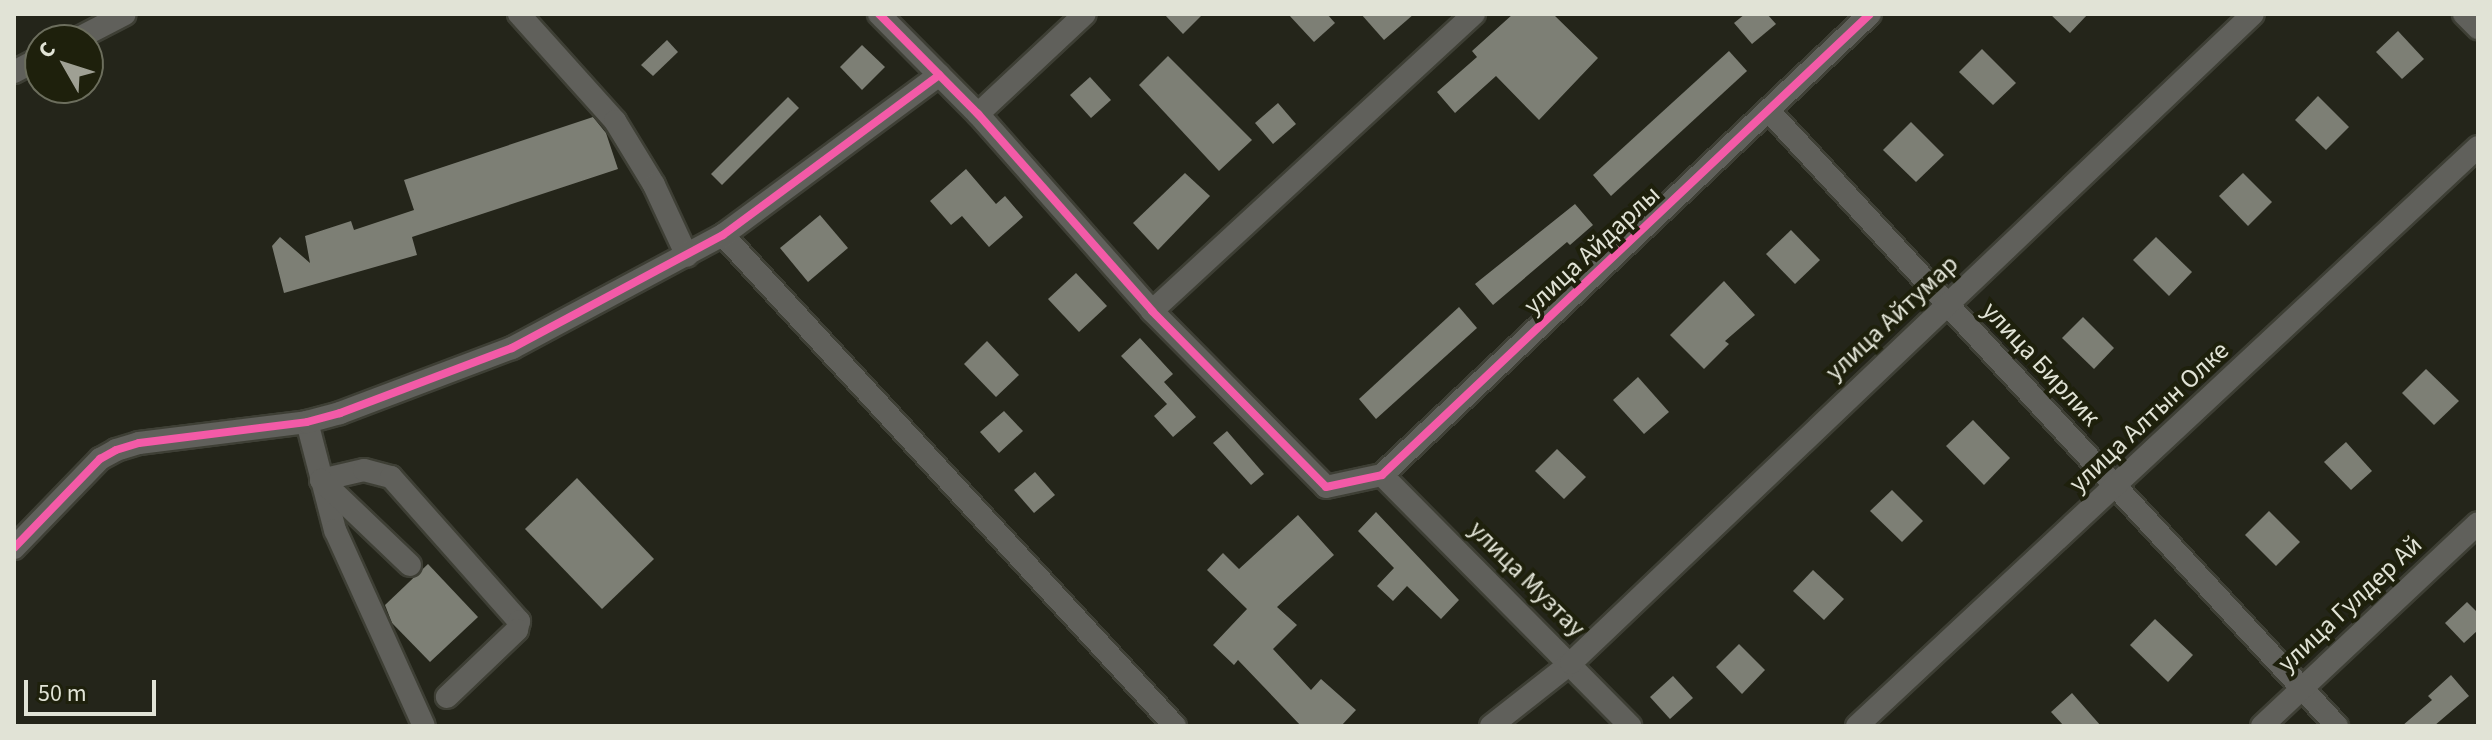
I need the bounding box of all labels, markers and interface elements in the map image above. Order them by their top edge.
north arrow [24,24,104,104]
text: С [30,35,63,65]
street label: улица Айдарлы [1517,179,1667,321]
street label: улица Айтумар [1819,249,1965,387]
street label: улица Бирлик [1975,295,2107,433]
street label: улица Алтын Олке [2063,335,2235,499]
street label: улица Музтау [1462,514,1592,644]
street label: улица Гулдер Ай [2271,529,2429,679]
scale bar [28,664,160,714]
text: 50 m [38,676,87,711]

